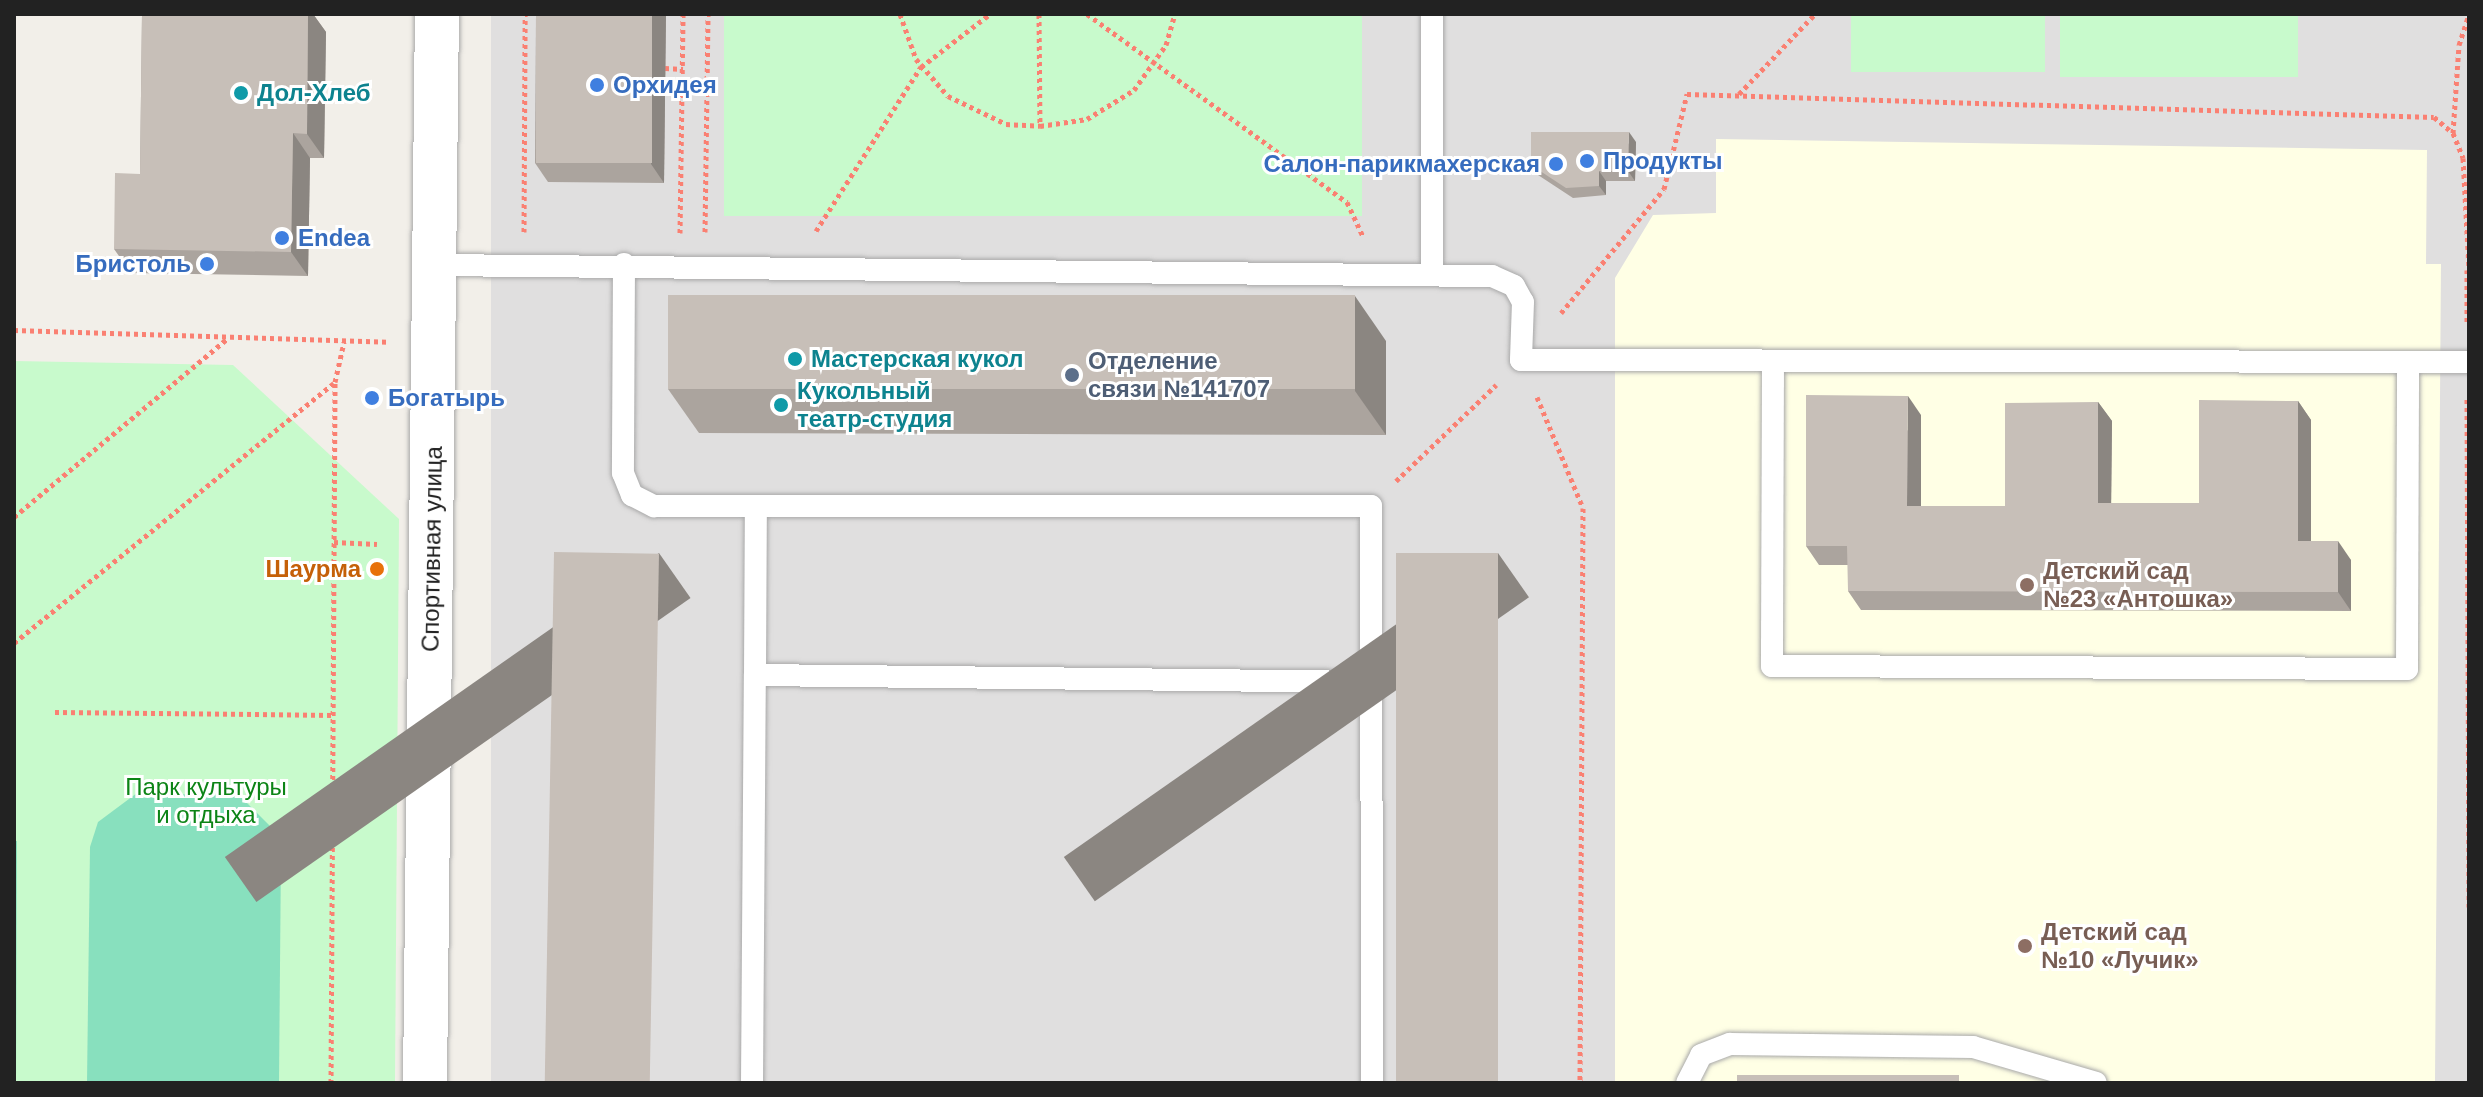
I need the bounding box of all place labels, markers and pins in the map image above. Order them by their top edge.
place label: Орхидея [613,71,717,99]
marker: Орхидея [588,76,606,94]
place label: Дол-Хлеб [257,79,370,107]
marker: Дол-Хлеб [232,84,250,102]
place label: Продукты [1603,147,1722,175]
place label: Салон-парикмахерская [1263,150,1540,178]
marker: Продукты [1578,152,1596,170]
marker: Салон-парикмахерская [1547,155,1565,173]
place label: Endea [298,224,370,252]
marker: Endea [273,229,291,247]
place label: Бристоль [75,250,191,278]
marker: Бристоль [198,255,216,273]
place label: Мастерская кукол [811,345,1023,373]
place label: Отделение связи №141707 [1088,347,1270,403]
marker: Мастерская кукол [786,350,804,368]
marker: Отделение связи №141707 [1063,366,1081,384]
place label: Кукольный театр-студия [797,377,952,433]
place label: Богатырь [388,384,505,412]
marker: Богатырь [363,389,381,407]
marker: Кукольный театр-студия [772,396,790,414]
place label: Шаурма [265,555,361,583]
place label: Детский сад №23 «Антошка» [2043,557,2233,613]
marker: Шаурма [368,560,386,578]
marker: Детский сад №23 «Антошка» [2018,576,2036,594]
place label: Детский сад №10 «Лучик» [2041,918,2199,974]
marker: Детский сад №10 «Лучик» [2016,937,2034,955]

